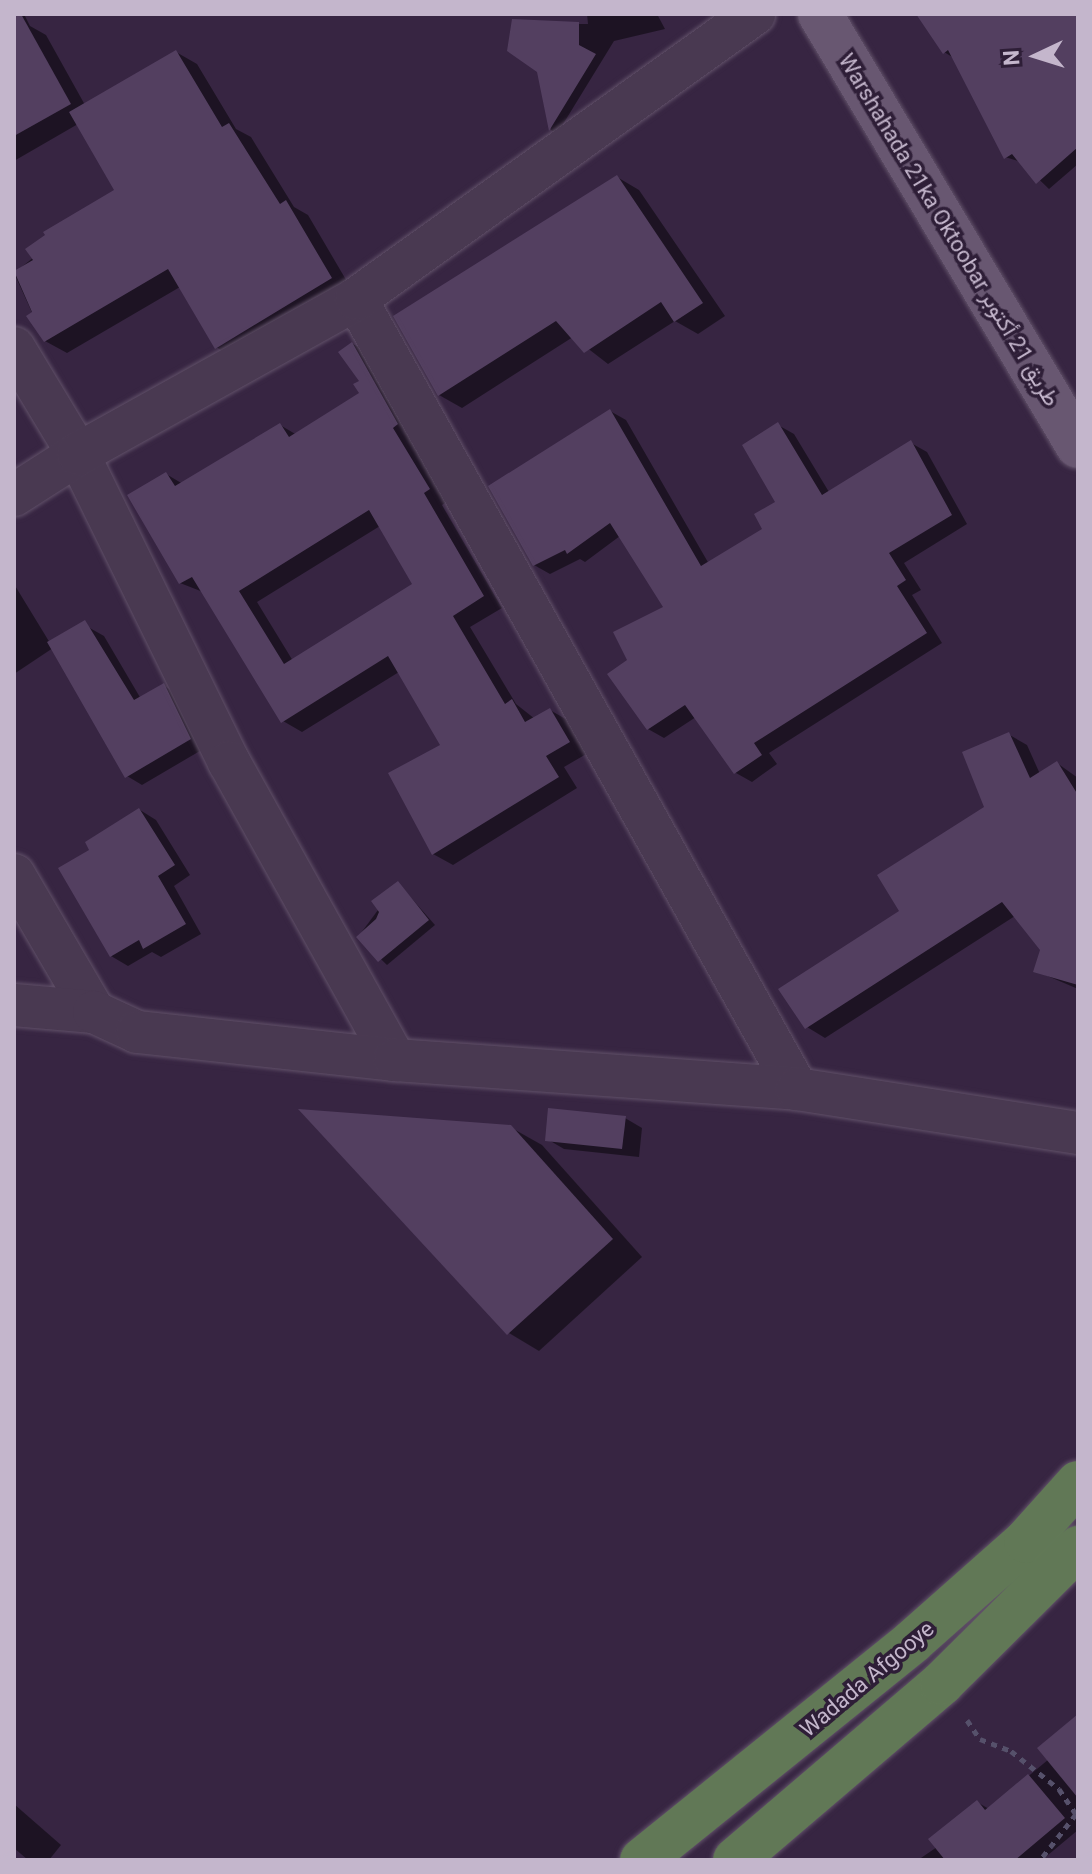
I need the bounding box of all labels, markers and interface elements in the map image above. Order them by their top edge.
north arrow [996,16,1076,96]
street label: Warshahada 21ka Oktoobar طريق 21 أكتوبر [833,49,1065,411]
text: N [999,49,1025,66]
street label: Wadada Afgooye [795,1615,939,1743]

